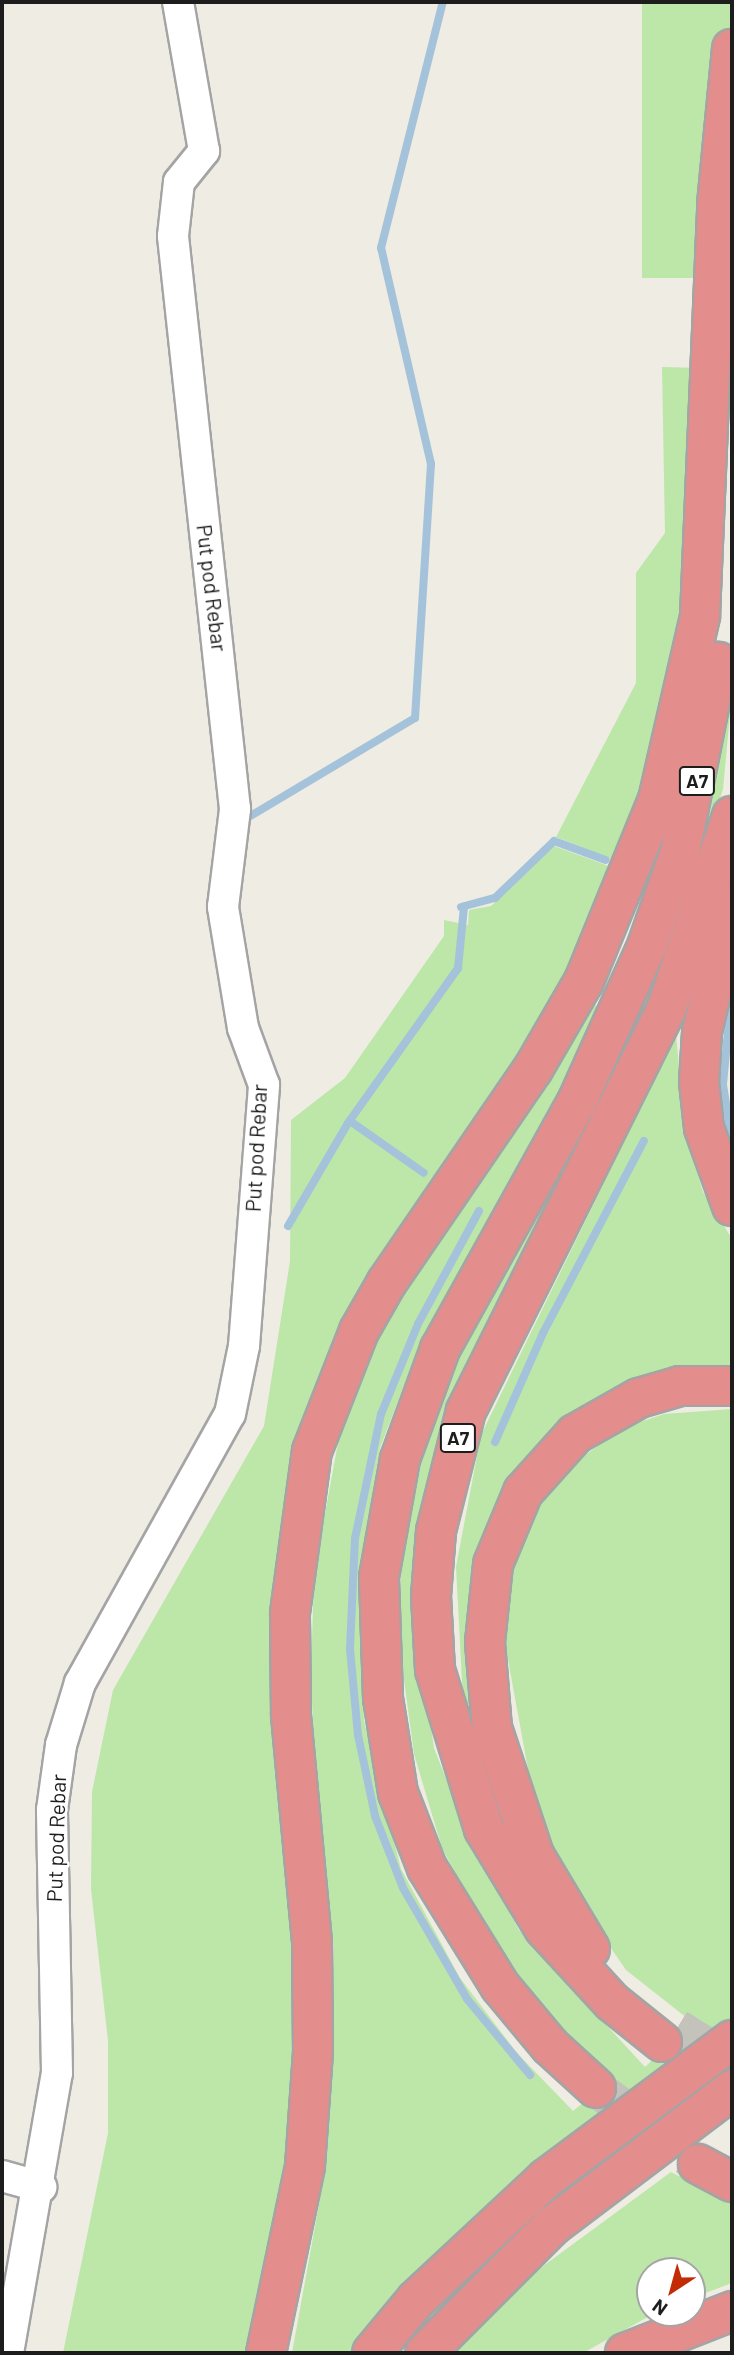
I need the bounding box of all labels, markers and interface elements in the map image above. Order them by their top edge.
street label: Put pod Rebar [192,523,232,653]
road number: A7 [678,766,716,796]
street label: Put pod Rebar [240,1083,272,1213]
road number: A7 [439,1422,477,1454]
street label: Put pod Rebar [41,1774,71,1902]
north arrow [636,2257,706,2327]
text: N [648,2295,671,2321]

